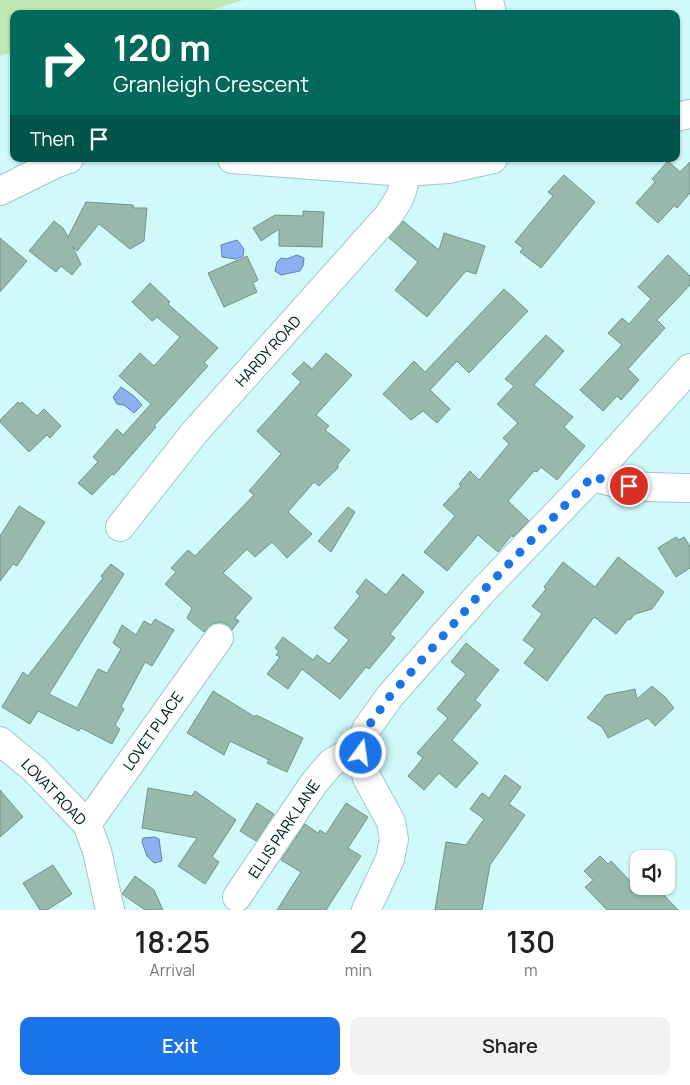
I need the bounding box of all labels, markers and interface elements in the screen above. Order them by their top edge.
text: 120 m [113,24,211,72]
icon: right [30,30,95,95]
text: Granleigh Crescent [113,69,309,99]
icon: arrive [85,125,113,153]
text: Then [30,126,75,152]
street label: HARDY ROAD [230,311,306,391]
pin [608,465,650,507]
icon: arrive [615,472,643,500]
street label: LOVET PLACE [118,687,188,775]
position arrow [334,726,386,778]
street label: LOVAT ROAD [17,754,91,830]
street label: ELLIS PARK LANE [243,776,325,882]
map controls [630,850,675,895]
button: sound [630,850,675,895]
text: 18:25 [135,921,210,962]
text: 2 [349,921,367,962]
text: 130 [506,921,555,962]
text: Arrival [150,959,195,981]
text: min [345,959,372,981]
text: m [524,959,538,981]
button: Exit [20,1017,340,1075]
button: Share [350,1017,670,1075]

